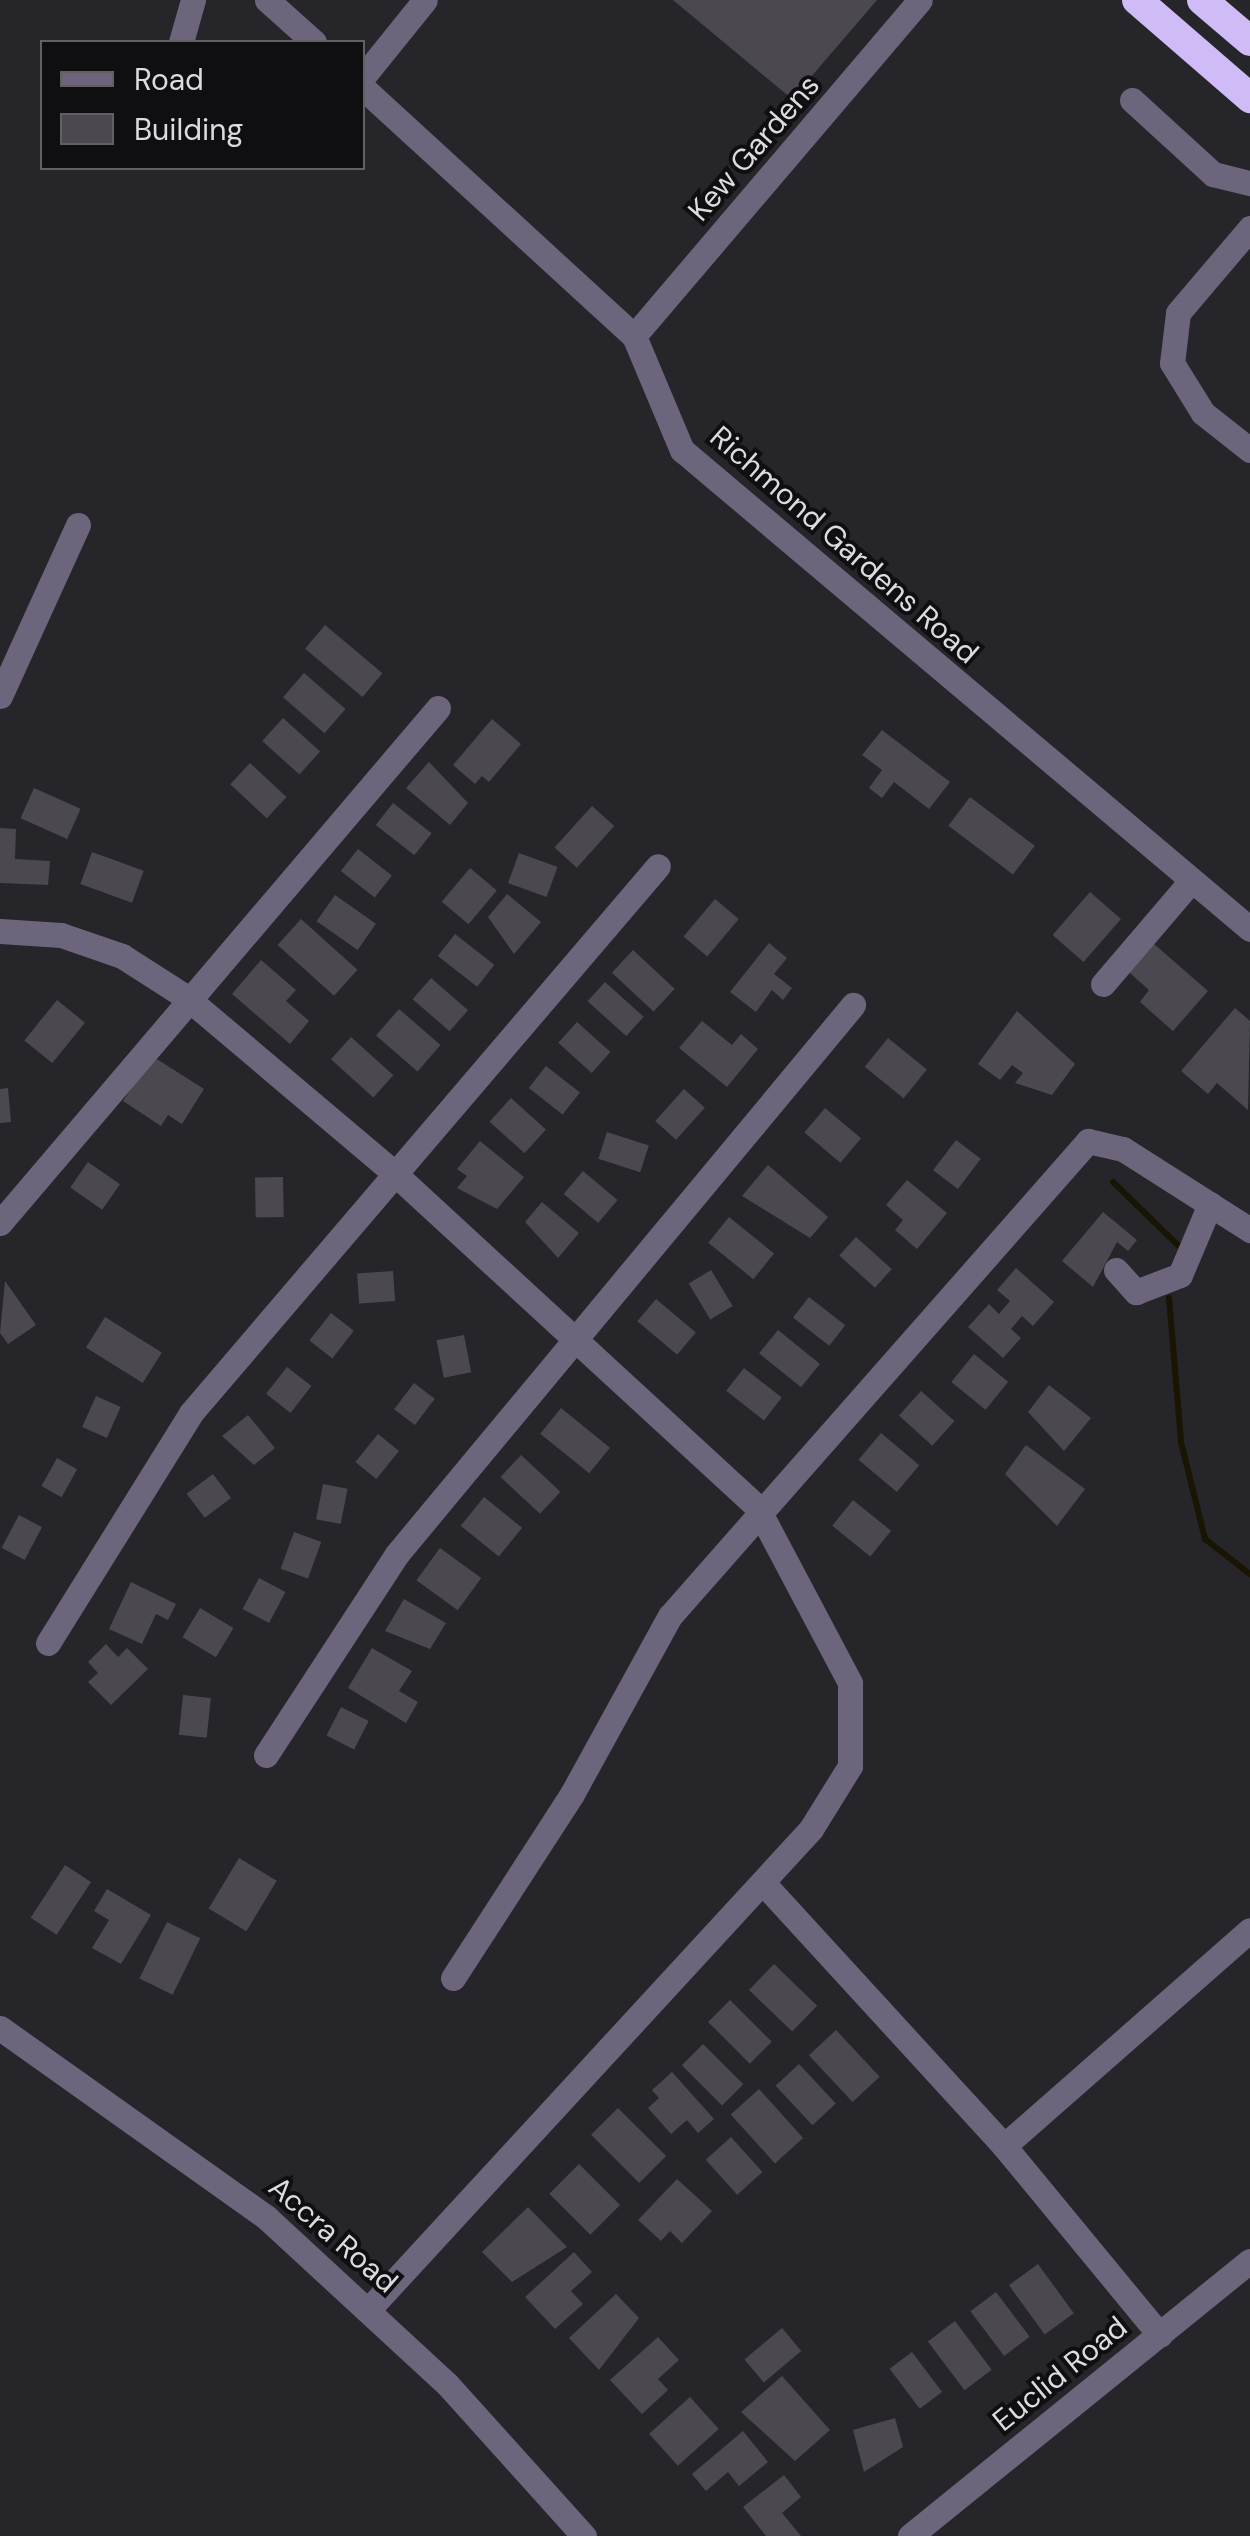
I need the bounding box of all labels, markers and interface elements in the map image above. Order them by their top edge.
legend [40,40,365,170]
text: Road [134,60,204,99]
street label: Kew Gardens [681,68,827,228]
text: Building [134,110,243,149]
street label: Richmond Gardens Road [703,419,985,671]
street label: Accra Road [261,2169,405,2301]
street label: Euclid Road [986,2309,1134,2439]

